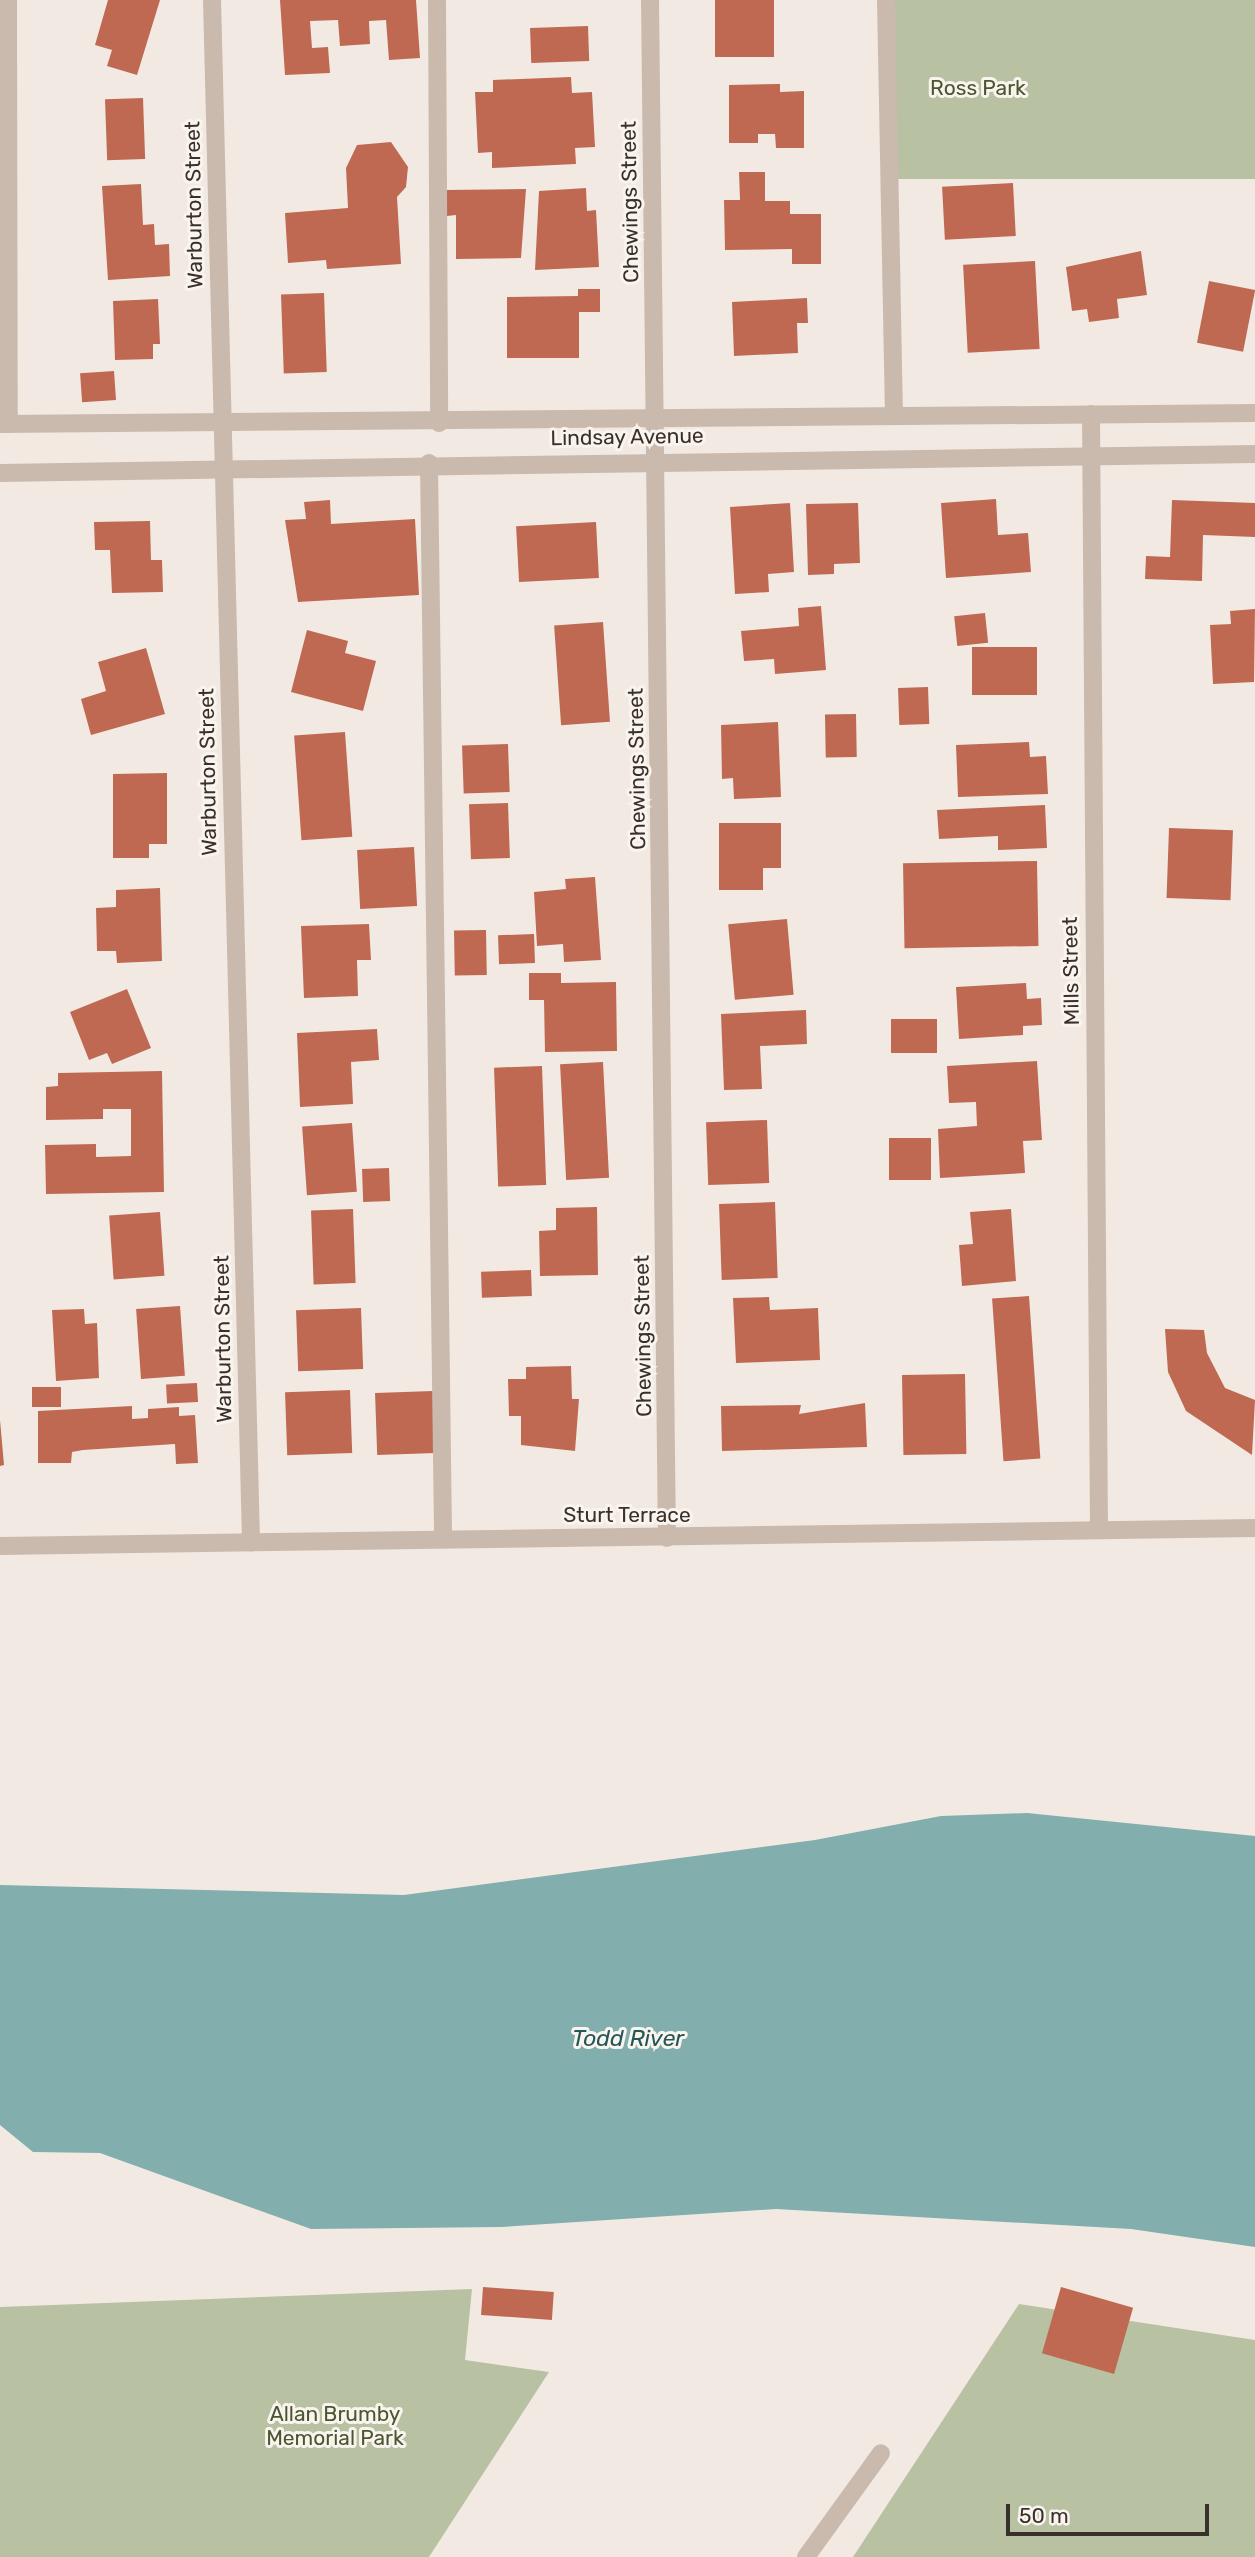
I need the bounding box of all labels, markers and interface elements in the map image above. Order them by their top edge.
park label: Ross Park [930,75,1026,101]
street label: Warburton Street [180,121,208,289]
street label: Chewings Street [616,121,644,283]
street label: Lindsay Avenue [550,423,704,451]
street label: Warburton Street [194,688,222,856]
street label: Chewings Street [623,688,651,850]
street label: Mills Street [1057,917,1085,1025]
street label: Warburton Street [209,1255,237,1423]
street label: Chewings Street [629,1255,657,1417]
street label: Sturt Terrace [563,1502,691,1528]
water label: Todd River [572,2024,684,2052]
park label: Allan Brumby Memorial Park [266,2401,404,2451]
scale bar [1010,2490,1213,2534]
text: 50 m [1019,2503,1069,2528]

